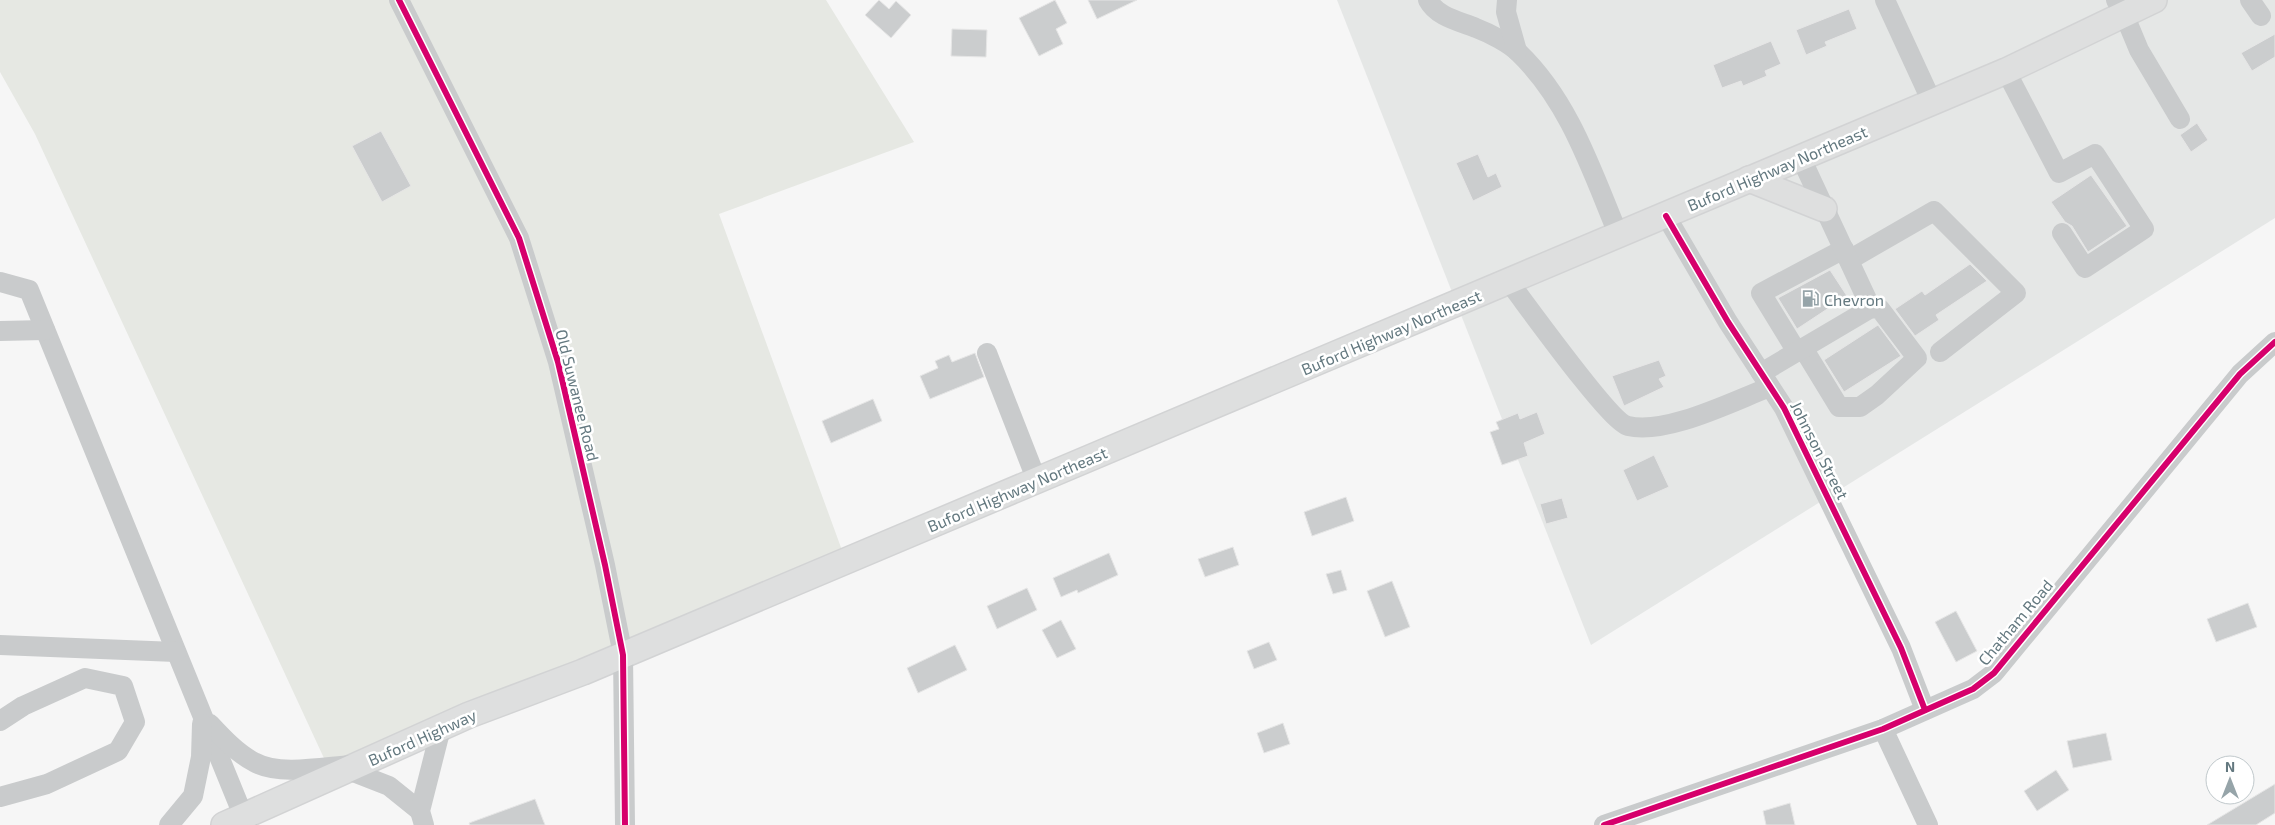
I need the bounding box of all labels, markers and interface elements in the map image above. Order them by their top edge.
street label: Buford Highway Northeast [1684,121,1870,215]
street label: Buford Highway Northeast [1298,285,1484,379]
fuel station icon: Chevron [1800,289,1820,309]
place label: Chevron [1824,290,1884,309]
street label: Old Suwanee Road [552,327,604,463]
street label: Johnson Street [1787,398,1853,502]
street label: Buford Highway Northeast [924,442,1110,536]
street label: Chatham Road [1974,575,2056,669]
street label: Buford Highway [365,704,479,769]
north arrow [2205,755,2255,805]
text: N [2225,758,2235,775]

